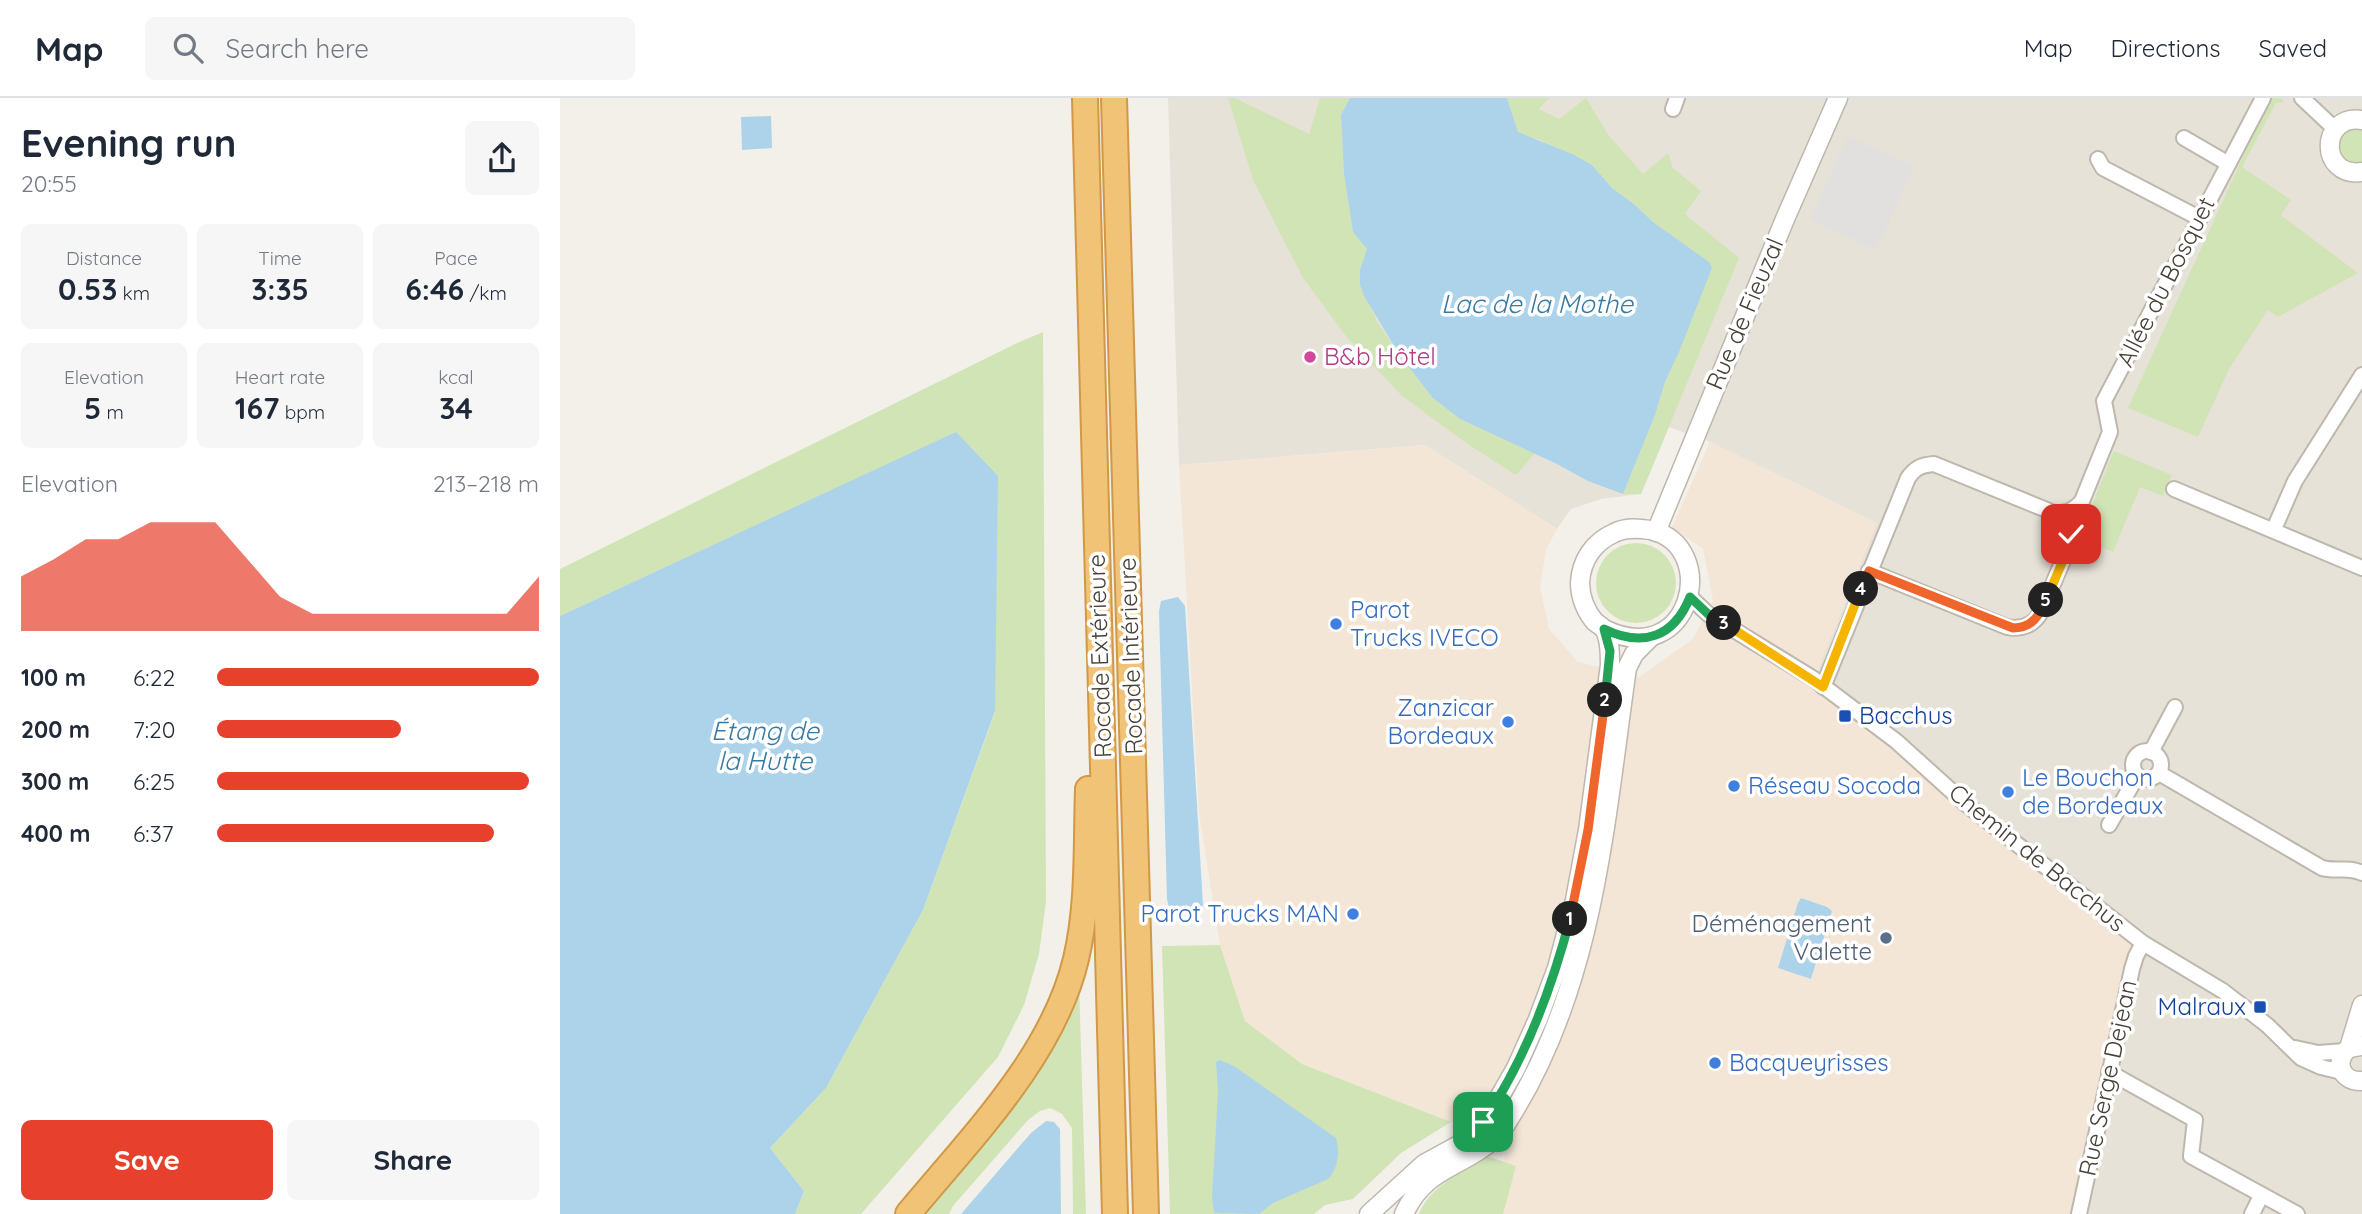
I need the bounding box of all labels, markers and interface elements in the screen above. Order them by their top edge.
search box [145,17,635,80]
text: Map [35,28,103,69]
icon: search [169,29,207,67]
text: Search here [225,32,369,65]
text: Map [2024,33,2073,63]
text: Directions [2111,33,2221,63]
text: Saved [2259,33,2327,63]
text: Evening run [21,119,236,167]
button: share [465,121,539,195]
text: 20:55 [21,169,77,198]
street label: Allée du Bosquet [2109,192,2221,371]
street label: Rue de Fieuzal [1699,233,1789,394]
text: Distance [66,246,142,270]
text: Time [258,246,302,270]
text: Pace [434,246,478,270]
text: 0.53 [58,270,117,308]
text: 3:35 [251,270,309,308]
text: 6:46 [405,270,464,308]
text: km [117,281,150,305]
text: /km [464,281,507,305]
water label: Lac de la Mothe [1441,287,1634,320]
place label: B&b Hôtel [1324,341,1436,371]
marker: B&b Hôtel [1302,349,1318,365]
text: Elevation [64,365,144,389]
text: Heart rate [235,365,325,389]
text: kcal [438,365,474,389]
text: 5 [84,389,101,427]
text: 167 [235,389,280,427]
text: 34 [439,389,473,427]
text: m [101,400,124,424]
text: bpm [280,400,325,424]
text: Elevation [21,469,118,498]
text: 213–218 m [433,469,539,498]
pin [2041,504,2101,564]
icon: check [2052,515,2090,553]
street label: Rocade Extérieure [1080,554,1118,758]
street label: Rocade Intérieure [1112,557,1148,755]
pin: 4 [1844,572,1878,606]
text: 4 [1855,576,1866,600]
pin: 5 [2028,582,2064,618]
text: 5 [2040,587,2051,611]
place label: Parot Trucks IVECO [1350,594,1499,652]
pin: 3 [1706,606,1742,640]
text: 3 [1718,610,1729,634]
marker: Parot Trucks IVECO [1328,616,1344,632]
text: 100 m [21,663,86,692]
text: 6:22 [133,663,175,692]
pin: 2 [1588,682,1622,718]
text: 2 [1599,687,1610,711]
place label: Zanzicar Bordeaux [1387,692,1494,750]
place label: Bacchus [1859,700,1953,730]
marker: Bacchus [1837,708,1853,724]
water label: Étang de la Hutte [711,714,820,777]
marker: Zanzicar Bordeaux [1500,714,1516,730]
text: 200 m [21,715,90,744]
text: 7:20 [133,715,176,744]
place label: Le Bouchon de Bordeaux [2022,762,2163,820]
text: 300 m [21,767,89,796]
text: 6:25 [133,767,175,796]
place label: Réseau Socoda [1748,770,1921,800]
street label: Chemin de Bacchus [1943,777,2132,938]
marker: Réseau Socoda [1726,778,1742,794]
marker: Le Bouchon de Bordeaux [2000,784,2016,800]
text: 400 m [21,819,90,848]
text: 6:37 [133,819,174,848]
place label: Parot Trucks MAN [1141,898,1339,928]
pin: 1 [1552,902,1588,936]
marker: Parot Trucks MAN [1345,906,1361,922]
text: 1 [1566,906,1573,930]
place label: Déménagement Valette [1692,908,1872,966]
marker: Déménagement Valette [1878,930,1894,946]
street label: Rue Serge Dejean [2072,977,2142,1179]
place label: Malraux [2158,991,2246,1021]
marker: Malraux [2252,999,2268,1015]
place label: Bacqueyrisses [1729,1047,1889,1077]
marker: Bacqueyrisses [1707,1055,1723,1071]
pin [1453,1092,1513,1152]
icon: arrive [1464,1103,1502,1141]
button: Save [21,1120,273,1200]
button: Share [287,1120,539,1200]

